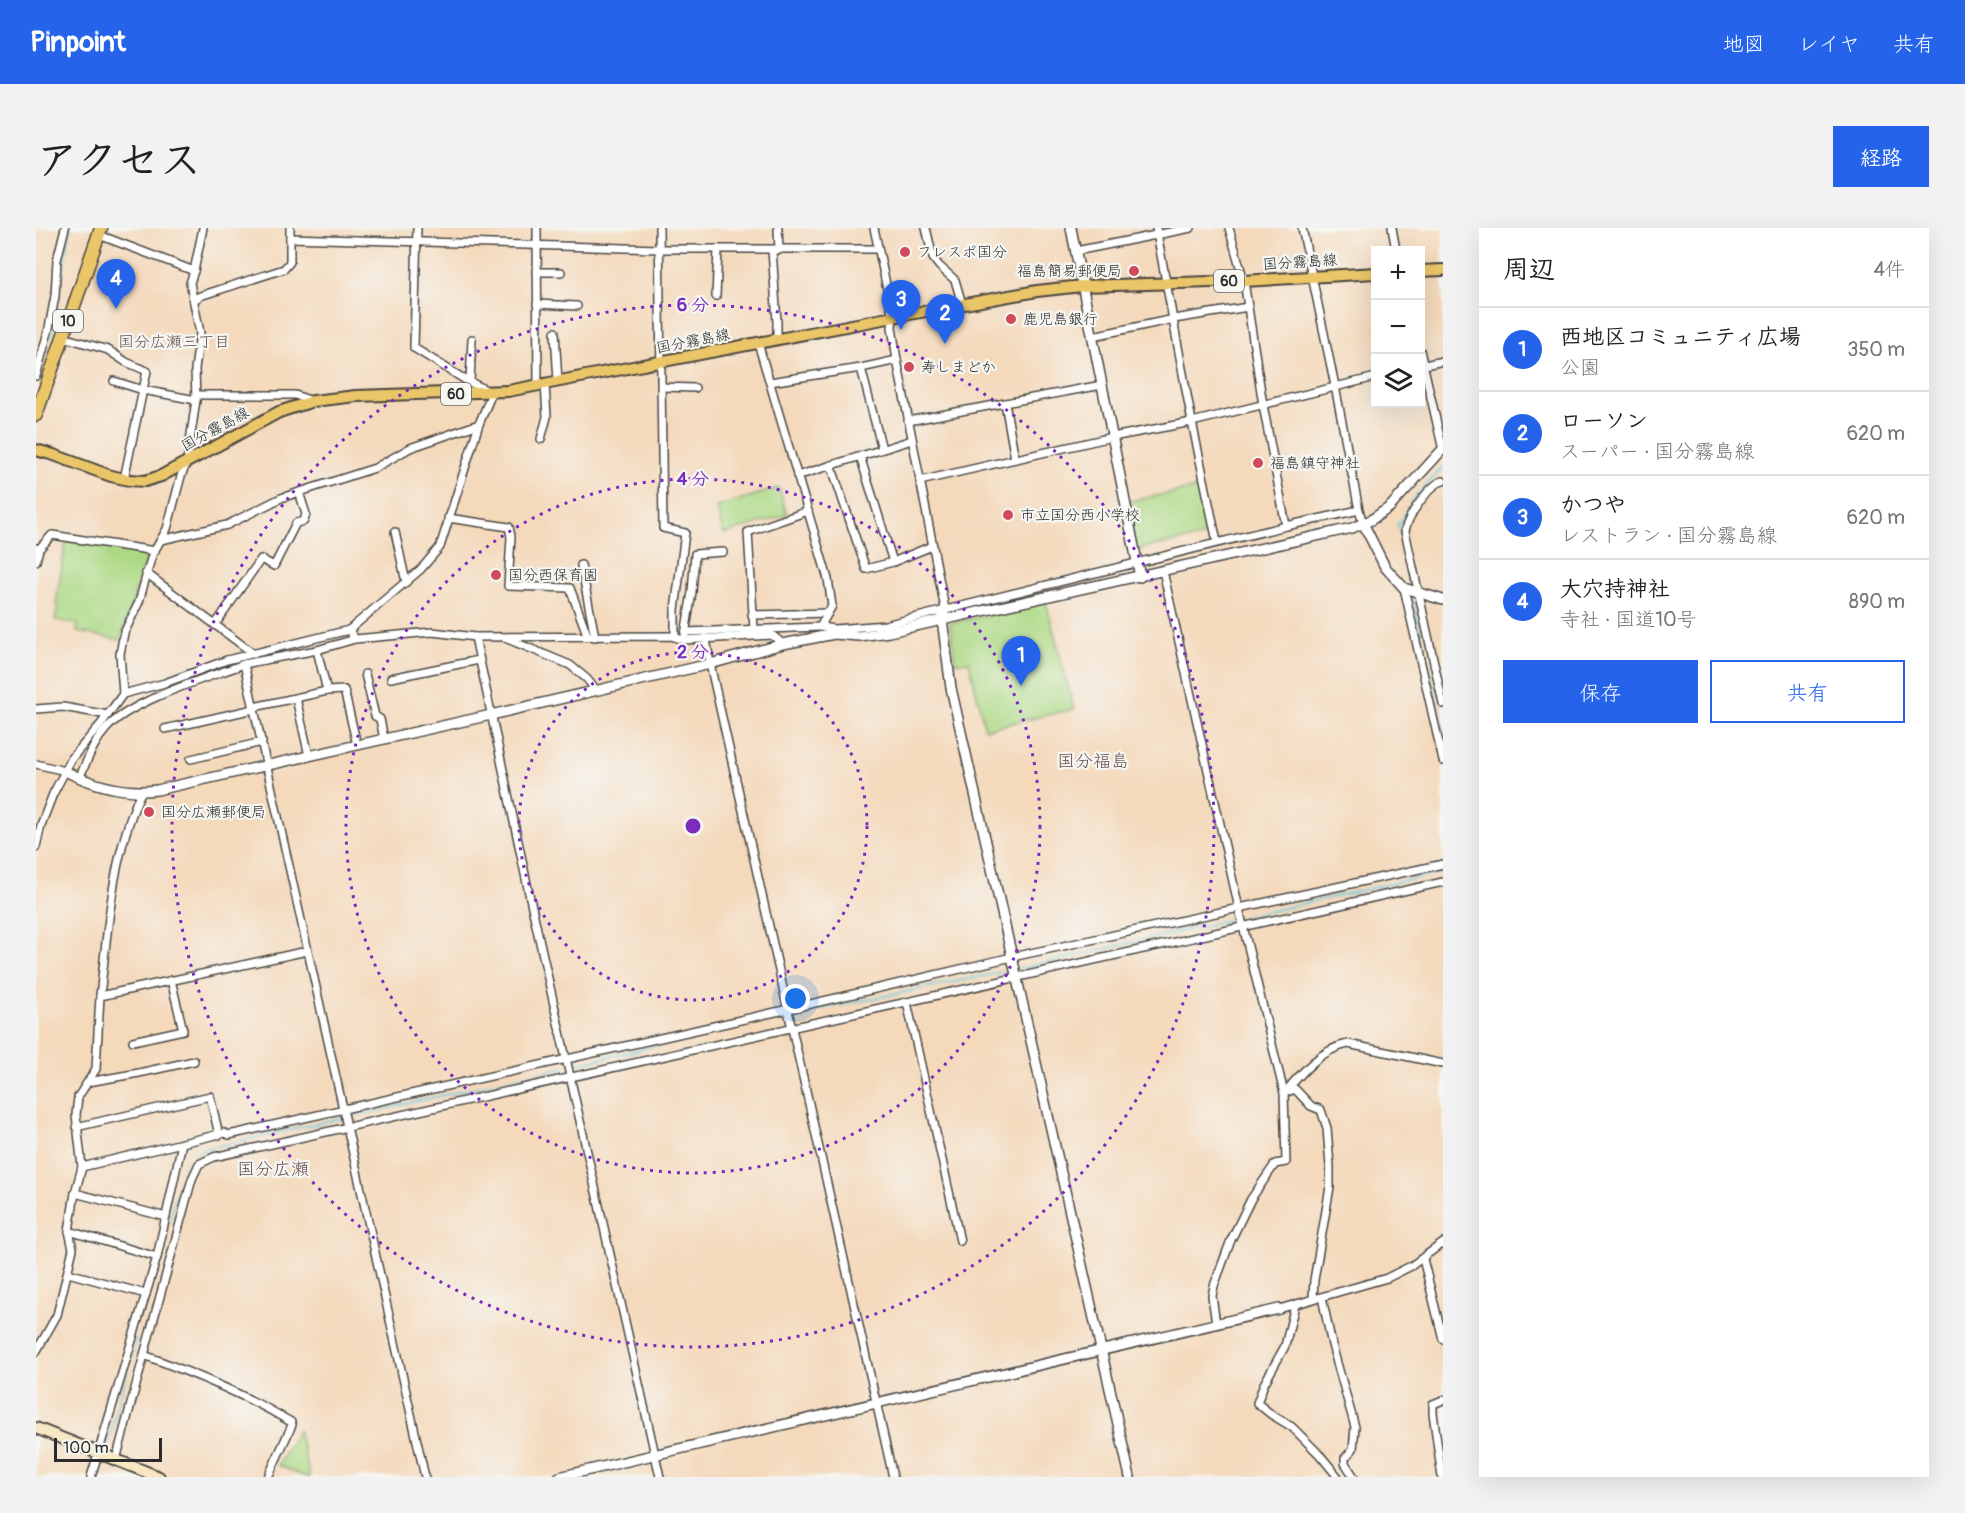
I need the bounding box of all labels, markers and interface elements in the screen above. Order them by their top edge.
text: Pinpoint [30,25,126,60]
text: 地図 [1723,31,1765,58]
text: レイヤ [1798,31,1860,58]
text: 共有 [1893,31,1935,58]
button: 経路 [1833,126,1929,187]
text: アクセス [36,135,201,187]
place label: フレスポ国分 [917,243,1007,262]
marker: フレスポ国分 [898,245,912,259]
map controls [1371,246,1425,408]
button: + [1371,246,1425,300]
street label: 国分霧島線 [1262,250,1338,275]
text: 周辺 [1503,254,1555,286]
text: 4件 [1873,257,1905,282]
pin: 4 [96,260,136,309]
place label: 福島簡易郵便局 [1017,262,1122,281]
marker: 福島簡易郵便局 [1127,264,1141,278]
road number: 60 [1214,270,1244,292]
pin: 3 [882,280,920,330]
text: 6 分 [677,294,709,317]
pin: 2 [926,294,964,344]
button: − [1371,300,1425,354]
road number: 10 [53,310,83,332]
place label: 鹿児島銀行 [1023,310,1098,329]
marker: 鹿児島銀行 [1004,312,1018,326]
text: 西地区コミュニティ広場 [1560,323,1801,351]
street label: 国分霧島線 [654,325,732,358]
district label: 国分広瀬三丁目 [118,332,230,352]
text: 1 [1519,337,1526,362]
text: 350 m [1847,337,1905,362]
button: layers [1371,354,1425,408]
text: 公園 [1560,355,1600,380]
place label: 寿しまどか [921,358,996,377]
marker: 寿しまどか [902,360,916,374]
road number: 60 [441,383,471,405]
street label: 国分霧島線 [178,403,253,456]
text: ローソン [1560,407,1648,435]
text: 2 [1517,421,1528,446]
text: 620 m [1846,421,1905,446]
text: スーパー · 国分霧島線 [1560,439,1754,464]
place label: 福島鎮守神社 [1270,454,1360,473]
marker: 福島鎮守神社 [1251,456,1265,470]
text: 4 分 [677,468,709,491]
text: かつや [1560,491,1626,519]
text: 3 [1517,505,1528,530]
text: 620 m [1846,505,1905,530]
place label: 市立国分西小学校 [1020,506,1140,525]
marker: 市立国分西小学校 [1001,508,1015,522]
text: レストラン · 国分霧島線 [1560,523,1777,548]
place label: 国分西保育園 [508,566,598,585]
marker: 国分西保育園 [489,568,503,582]
text: 大穴持神社 [1560,575,1670,603]
text: 4 [1517,589,1528,614]
text: 890 m [1849,589,1905,614]
text: 寺社 · 国道10号 [1560,607,1697,632]
pin: 1 [1002,636,1040,686]
text: 2 分 [677,641,709,664]
button: 保存 [1503,660,1698,723]
button: 共有 [1710,660,1905,723]
district label: 国分福島 [1057,750,1129,773]
place label: 国分広瀬郵便局 [161,803,266,822]
marker: 国分広瀬郵便局 [142,805,156,819]
centre of rings [683,816,703,836]
your location [781,984,810,1013]
district label: 国分広瀬 [237,1158,309,1181]
scale bar [54,1435,162,1462]
text: 100 m [63,1438,109,1458]

